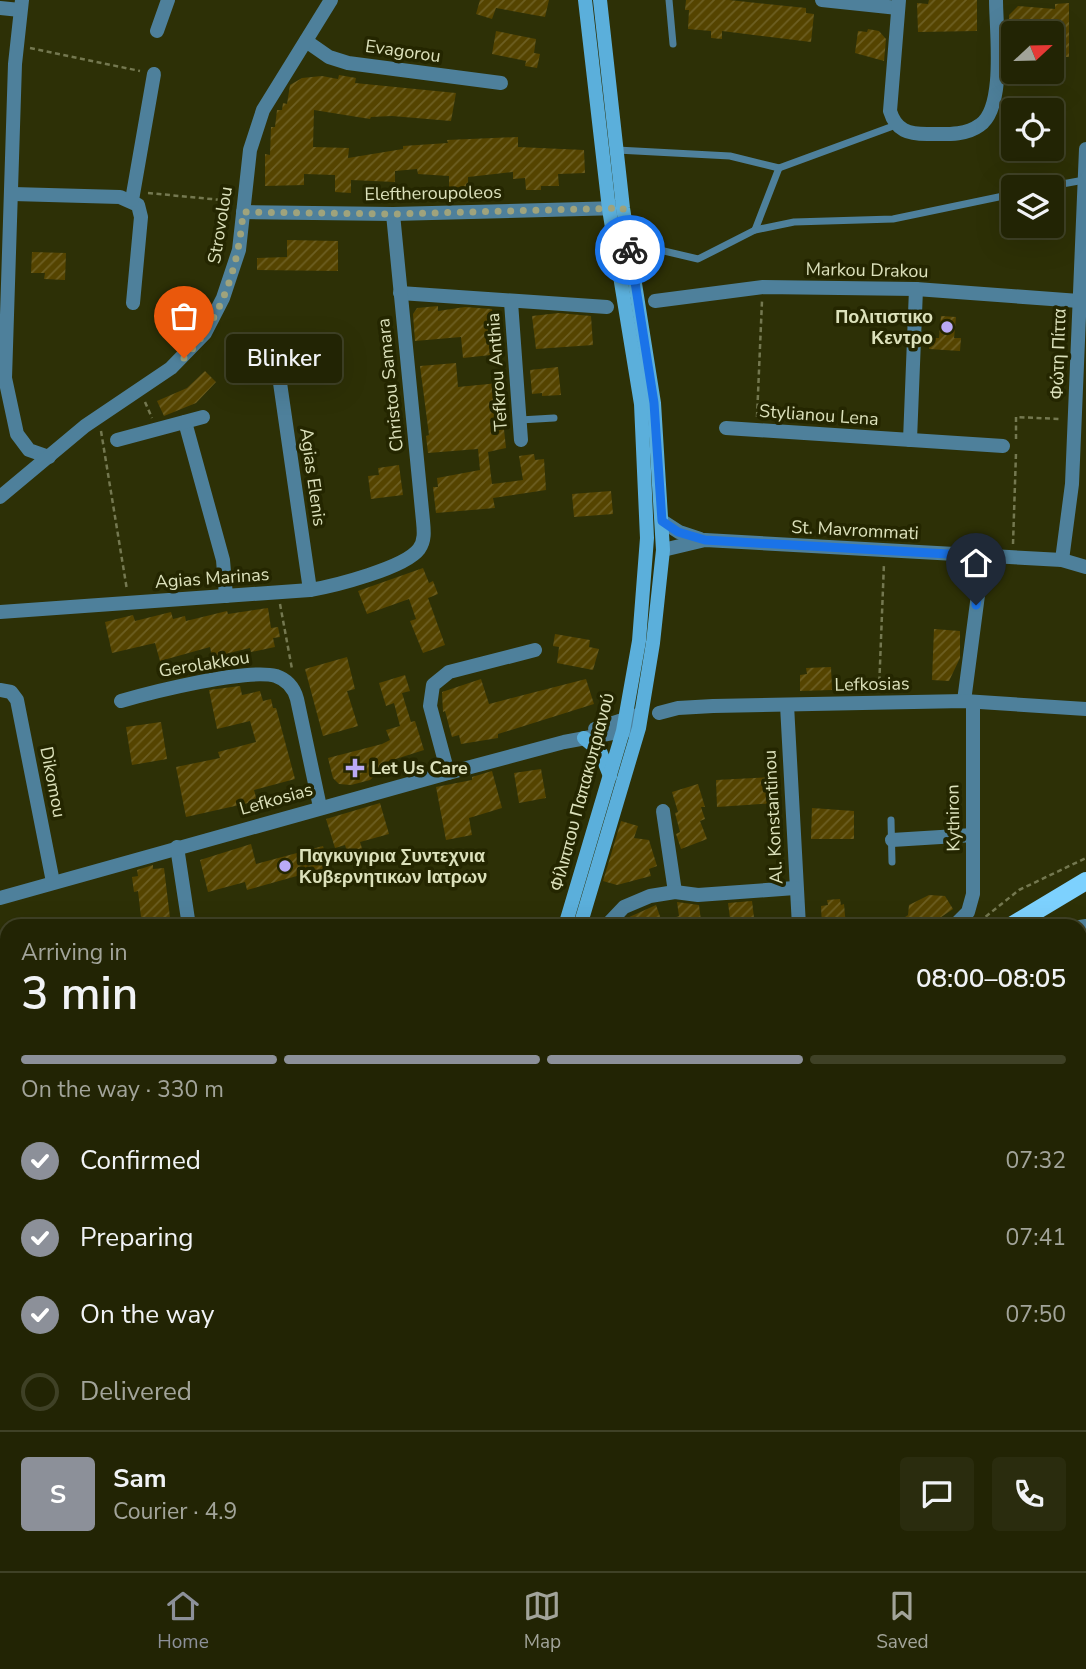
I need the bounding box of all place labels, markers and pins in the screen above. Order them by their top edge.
pin [154,286,214,358]
place label: Πολιτιστικο Κεντρο [835,305,933,350]
marker: Πολιτιστικο Κεντρο [939,319,955,335]
callout: Blinker [226,334,342,382]
pin [946,533,1006,605]
place label: Let Us Care [371,756,468,780]
marker: Let Us Care [345,758,365,778]
place label: Παγκυγιρια Συντεχνια Κυβερνητικων Ιατρων [299,844,487,889]
marker: Παγκυγιρια Συντεχνια Κυβερνητικων Ιατρων [277,858,293,874]

